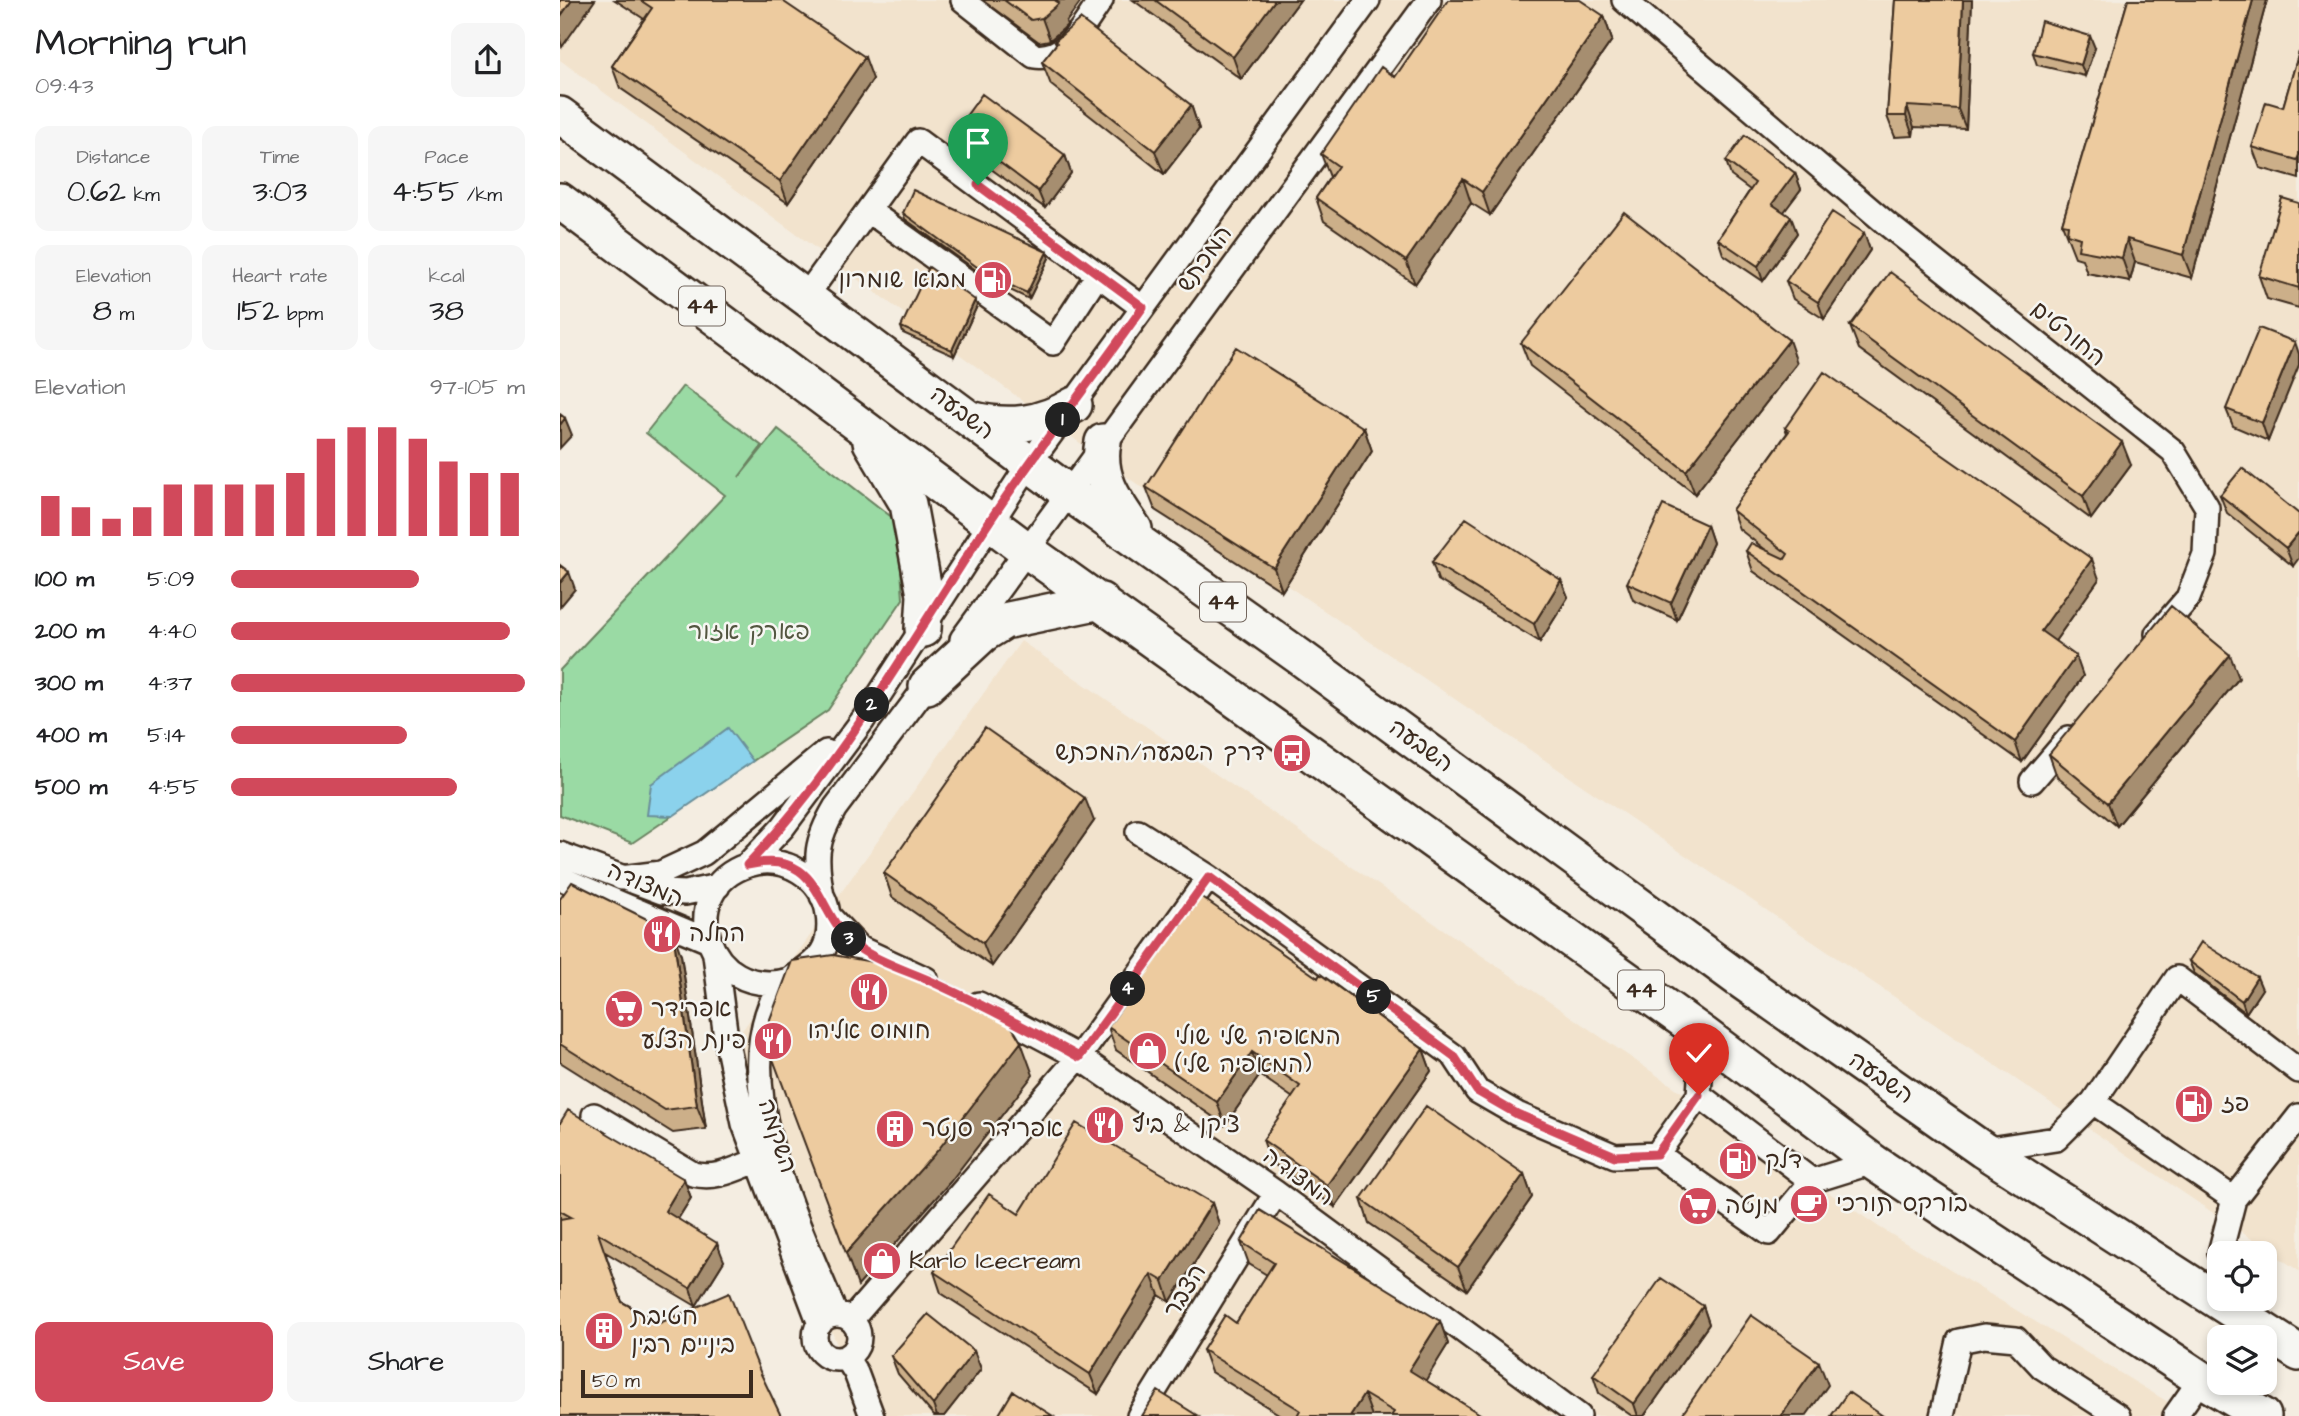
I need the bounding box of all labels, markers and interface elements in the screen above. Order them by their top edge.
text: Morning run [35,18,247,70]
button: share [451,23,525,97]
text: 09:43 [35,70,94,102]
pin [948,113,1008,185]
icon: arrive [959,124,997,162]
text: Distance [76,144,150,171]
text: Time [260,144,300,171]
text: Pace [425,144,469,171]
text: 0.62 [67,171,126,213]
text: 3:03 [253,171,307,213]
text: 4:55 [391,171,459,213]
text: km [126,182,160,209]
text: /km [459,182,502,209]
street label: המכתש [1169,218,1241,300]
fuel station icon: מבוא שומרון [972,259,1014,301]
text: Elevation [76,263,151,290]
text: Heart rate [232,263,328,290]
text: kcal [428,263,465,290]
place label: מבוא שומרון [838,263,966,297]
road number: 44 [679,286,725,326]
text: 8 [92,290,112,332]
text: 152 [237,290,279,332]
text: 38 [429,290,464,332]
street label: החורטים [2023,293,2113,375]
text: m [112,301,134,328]
text: bpm [279,301,323,328]
text: Elevation [35,371,126,403]
text: 97–105 m [430,371,525,403]
street label: השבעה [923,378,1001,448]
pin: 1 [1046,402,1080,438]
text: 1 [1061,406,1064,433]
text: 100 m [35,563,94,595]
text: 5:09 [147,563,195,595]
road number: 44 [1200,582,1246,622]
text: 200 m [35,615,104,647]
text: 4:40 [147,615,197,647]
park label: פארק אזור [688,615,810,649]
text: 300 m [35,667,103,699]
text: 4:37 [147,667,192,699]
pin: 2 [854,688,890,722]
text: 2 [866,691,877,718]
street label: השבעה [1382,711,1460,781]
text: 400 m [35,719,107,751]
text: 5:14 [147,719,186,751]
bus stop icon: דרך השבעה/המכתש [1271,732,1313,774]
place label: דרך השבעה/המכתש [1055,736,1265,770]
text: 500 m [35,771,107,803]
text: 4:55 [147,771,199,803]
street label: המצודה [601,854,689,916]
restaurant icon: החלה [641,913,683,955]
place label: החלה [689,917,745,951]
pin: 3 [832,922,866,956]
text: 3 [844,925,853,952]
road number: 44 [1618,970,1664,1009]
restaurant icon: חומוס אליהו [848,971,890,1013]
pin: 4 [1110,972,1146,1006]
text: 4 [1121,975,1134,1002]
pin: 5 [1356,979,1392,1014]
text: 5 [1367,983,1380,1010]
supermarket icon: אפרידר [603,988,645,1030]
place label: אפרידר [651,992,731,1026]
place label: חומוס אליהו [807,1014,931,1048]
restaurant icon: פינת הצלע [752,1020,794,1062]
place label: המאפיה שלי שולי (המאפיה שלי) [1175,1020,1341,1082]
pin [1669,1023,1729,1095]
place label: פינת הצלע [642,1024,746,1058]
shop icon: המאפיה שלי שולי (המאפיה שלי) [1127,1030,1169,1072]
icon: check [1680,1034,1718,1072]
street label: השבעה [1842,1043,1920,1113]
fuel station icon: פז [2173,1083,2215,1125]
place label: פז [2221,1087,2249,1121]
street label: השקמה [749,1095,805,1177]
restaurant icon: ציקן & ביף [1084,1104,1126,1146]
building icon: אפרידר סנטר [874,1108,916,1150]
place label: ציקן & ביף [1132,1108,1240,1142]
place label: אפרידר סנטר [922,1112,1063,1146]
street label: המצודה [1255,1140,1341,1214]
fuel station icon: דלק [1717,1140,1759,1182]
place label: דלק [1765,1144,1802,1178]
cafe icon: בורקס תורכי [1788,1183,1830,1225]
supermarket icon: מנטה [1677,1185,1719,1227]
place label: בורקס תורכי [1836,1187,1968,1221]
place label: מנטה [1725,1189,1779,1223]
shop icon: Karlo Icecream [861,1240,903,1282]
map controls [2207,1241,2277,1395]
button: locate [2207,1241,2277,1311]
place label: Karlo Icecream [909,1244,1080,1278]
street label: הצבר [1155,1258,1215,1324]
place label: חטיבת ביניים רבין [629,1300,735,1362]
building icon: חטיבת ביניים רבין [583,1310,625,1352]
button: Save [35,1322,273,1402]
button: Share [287,1322,525,1402]
button: layers [2207,1325,2277,1395]
scale bar [581,1367,752,1399]
text: 50 m [592,1368,640,1395]

